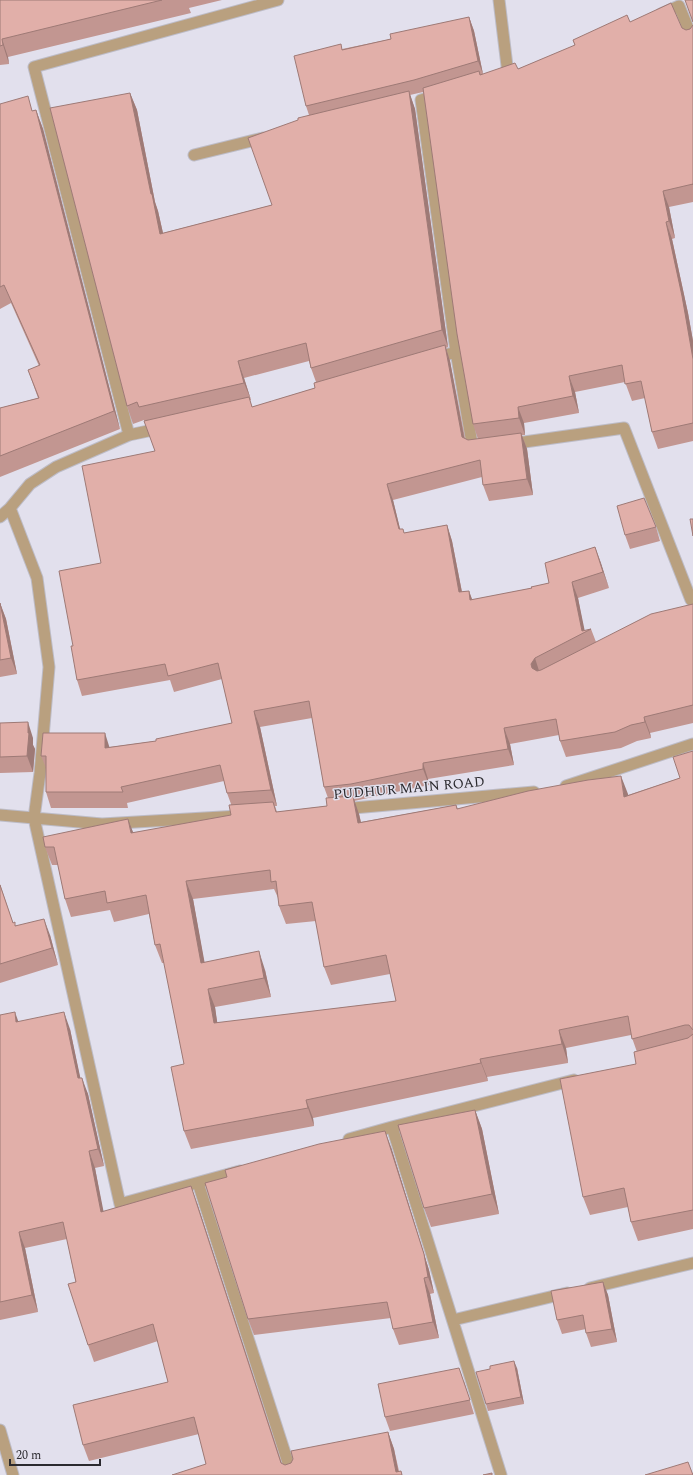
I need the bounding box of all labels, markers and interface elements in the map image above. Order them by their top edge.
street label: PUDHUR MAIN ROAD [332,771,486,805]
scale bar [10,1441,100,1467]
text: 20 m [16,1446,41,1465]

